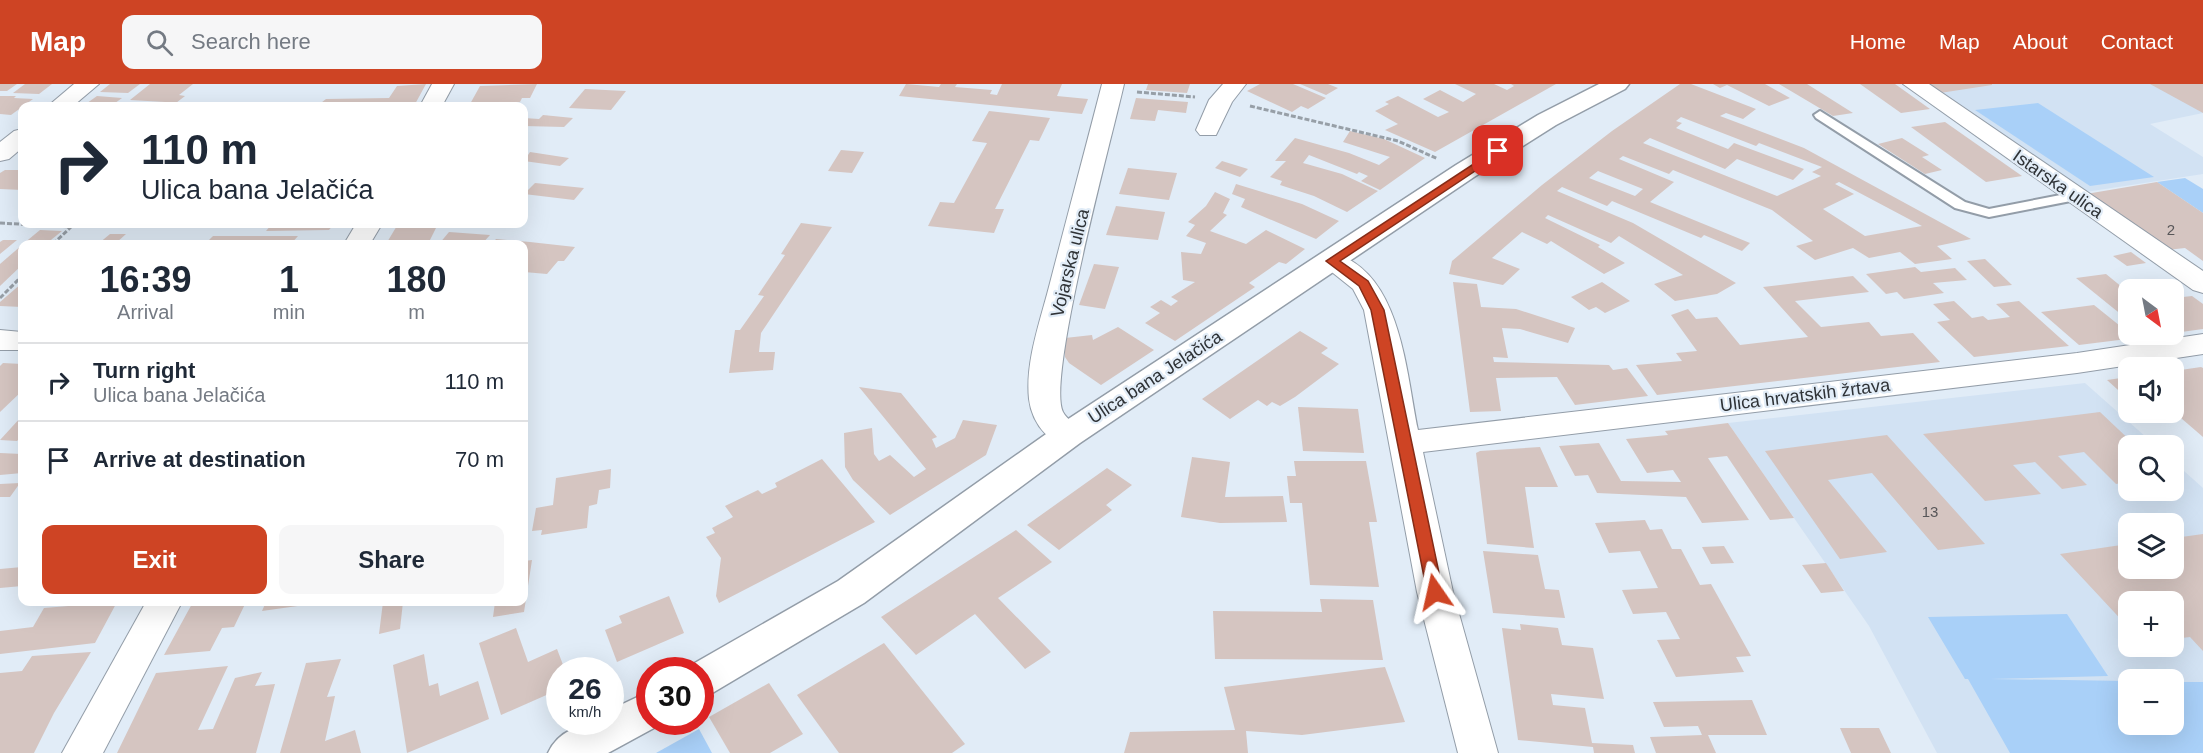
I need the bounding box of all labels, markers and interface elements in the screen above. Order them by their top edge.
search box [122,15,542,69]
text: Map [30,26,86,57]
icon: search [143,26,176,59]
text: Search here [191,29,311,54]
text: Home [1850,30,1906,53]
text: Map [1939,30,1980,53]
text: About [2013,30,2068,53]
text: Contact [2101,30,2173,53]
pin [1472,125,1523,176]
icon: right [42,126,120,204]
text: 110 m [141,126,258,173]
icon: arrive [1481,134,1514,167]
street label: Istarska ulica [2009,146,2108,223]
text: Ulica bana Jelačića [141,175,374,205]
street label: Vojarska ulica [1047,206,1093,319]
house number: 2 [2167,221,2175,238]
text: 16:39 [99,259,191,300]
text: 1 [279,259,299,300]
text: 180 [386,259,447,300]
north arrow [2118,279,2184,345]
map controls [2118,279,2184,735]
text: Arrival [117,301,174,323]
text: min [273,301,305,323]
text: m [408,301,425,323]
street label: Ulica bana Jelačića [1085,326,1226,428]
button: sound [2118,357,2184,423]
text: Turn right [93,358,195,383]
icon: right [42,366,75,399]
text: 110 m [444,369,504,394]
street label: Ulica hrvatskih žrtava [1719,375,1892,415]
text: Ulica bana Jelačića [93,384,265,406]
button: search [2118,435,2184,501]
icon: arrive [42,444,75,477]
text: Arrive at destination [93,447,306,472]
text: 70 m [455,447,504,472]
house number: 13 [1922,503,1938,520]
button: layers [2118,513,2184,579]
button: Exit [42,525,267,594]
button: Share [279,525,504,594]
position arrow [1403,560,1467,624]
button: + [2118,591,2184,657]
speed limit sign: 30 [636,657,714,735]
button: − [2118,669,2184,735]
text: 26 [568,672,602,705]
text: km/h [569,703,601,720]

